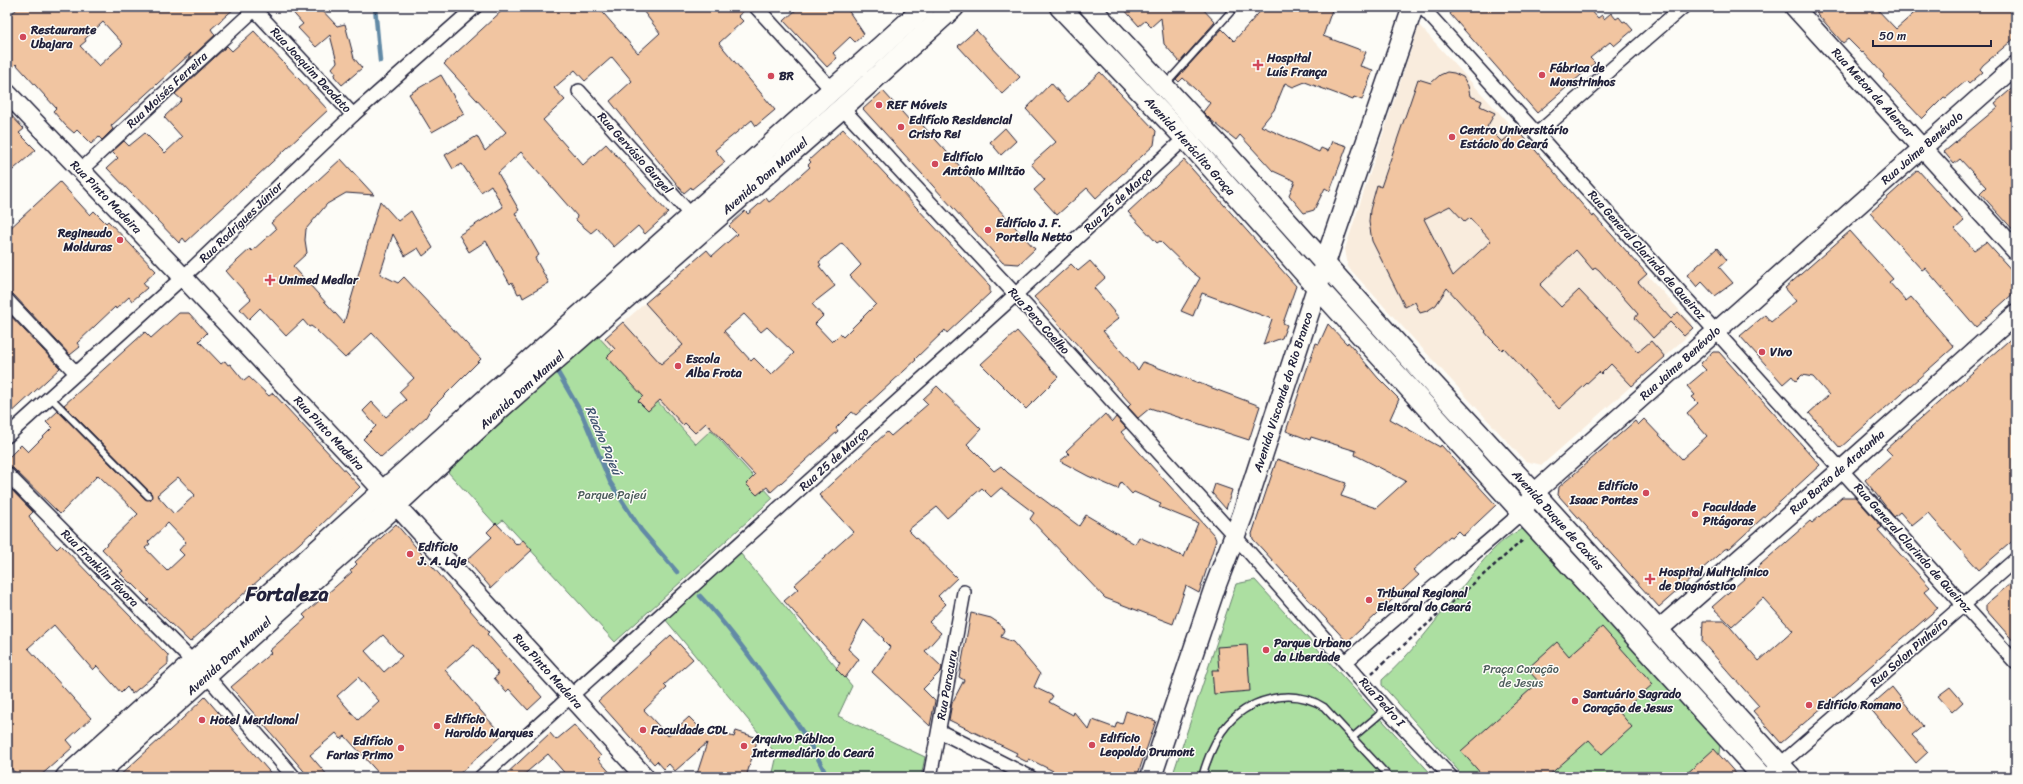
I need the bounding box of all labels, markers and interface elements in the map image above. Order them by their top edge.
place label: Restaurante Ubajara [30,19,97,55]
street label: Rua Joaquim Deodato [265,22,357,118]
scale bar [1873,22,1991,48]
text: 50 m [1879,25,1906,47]
marker: Restaurante Ubajara [18,32,28,42]
street label: Rua Meton de Alencar [1826,43,1921,144]
street label: Rua Moisés Ferreira [121,45,214,134]
place label: Hospital Luís França [1266,47,1328,83]
place label: Fábrica de Monstrinhos [1549,57,1616,93]
marker: Hospital Luís França [1252,59,1264,71]
place label: BR [779,65,795,87]
marker: Fábrica de Monstrinhos [1537,70,1547,80]
marker: BR [766,71,776,81]
street label: Avenida Heráclito Graça [1138,90,1242,202]
place label: REF Móveis [886,94,947,116]
marker: REF Móveis [874,100,884,110]
street label: Rua Jaime Benévolo [1876,106,1968,190]
street label: Rua Gervásio Gurgel [592,107,679,200]
place label: Edifício Residencial Cristo Rei [908,109,1012,145]
place label: Centro Universitário Estácio do Ceará [1459,119,1569,155]
marker: Edifício Residencial Cristo Rei [896,122,906,132]
street label: Avenida Dom Manuel [716,131,814,221]
marker: Centro Universitário Estácio do Ceará [1447,132,1457,142]
place label: Edifício Antônio Militão [942,146,1026,182]
street label: Rua Pinto Madeira [65,155,148,240]
marker: Edifício Antônio Militão [930,159,940,169]
street label: Rua 25 de Março [1078,162,1158,238]
street label: Rua Rodrigues Júnior [194,175,289,268]
street label: Rua General Clarindo de Queiroz [1582,185,1712,325]
place label: Edifício J. F. Portella Netto [996,212,1073,248]
place label: Regineudo Molduras [57,222,113,258]
marker: Edifício J. F. Portella Netto [983,225,993,235]
marker: Regineudo Molduras [115,235,125,245]
place label: Unimed Medlar [279,269,359,291]
marker: Unimed Medlar [264,274,276,286]
street label: Rua Pero Coelho [1002,282,1076,360]
street label: Avenida Visconde do Rio Branco [1246,309,1319,476]
street label: Rua Jaime Benévolo [1634,320,1726,406]
place label: Vivo [1770,341,1793,363]
street label: Avenida Dom Manuel [473,345,570,435]
marker: Vivo [1757,347,1767,357]
place label: Escola Alba Frota [685,348,743,384]
marker: Escola Alba Frota [673,361,683,371]
street label: Rua Pinto Madeira [288,390,371,476]
water label: Riacho Pajeú [579,402,630,481]
street label: Rua 25 de Março [794,421,874,497]
street label: Rua Barão de Aratanha [1784,423,1891,520]
street label: Avenida Duque de Caxias [1506,464,1610,576]
place label: Edifício Isaac Pontes [1569,475,1638,511]
street label: Rua General Clarindo de Queiroz [1848,478,1978,618]
park label: Parque Pajeú [578,484,647,506]
marker: Edifício Isaac Pontes [1641,488,1651,498]
place label: Faculdade Pitágoras [1702,496,1757,532]
marker: Faculdade Pitágoras [1690,509,1700,519]
street label: Rua Franklin Távora [56,524,144,612]
place label: Edifício J. A. Laje [417,536,467,572]
marker: Edifício J. A. Laje [405,549,415,559]
place label: Hospital Multiclínico de Diagnóstico [1658,561,1769,597]
marker: Hospital Multiclínico de Diagnóstico [1644,573,1656,585]
district label: Fortaleza [245,577,328,612]
place label: Tribunal Regional Eleitoral do Ceará [1377,582,1471,618]
marker: Tribunal Regional Eleitoral do Ceará [1364,595,1374,605]
street label: Avenida Dom Manuel [180,611,277,701]
street label: Rua Solon Pinheiro [1865,611,1953,693]
street label: Rua Pinto Madeira [508,628,589,715]
place label: Parque Urbano da Liberdade [1274,632,1352,668]
marker: Parque Urbano da Liberdade [1261,645,1271,655]
street label: Rua Paracuru [930,648,964,722]
park label: Praça Coração de Jesus [1483,658,1559,694]
street label: Rua Pedro I [1353,672,1411,733]
place label: Santuário Sagrado Coração de Jesus [1582,683,1682,719]
place label: Edifício Romano [1817,694,1901,716]
marker: Santuário Sagrado Coração de Jesus [1570,696,1580,706]
marker: Edifício Romano [1804,700,1814,710]
place label: Edifício Haroldo Marques [444,708,534,744]
place label: Hotel Meridional [209,709,299,731]
marker: Hotel Meridional [197,715,207,725]
place label: Faculdade CDL [650,719,728,741]
marker: Edifício Haroldo Marques [432,721,442,731]
marker: Faculdade CDL [638,725,648,735]
place label: Edifício Leopoldo Drumont [1100,727,1195,763]
place label: Arquivo Público Intermediário do Ceará [751,728,874,764]
place label: Edifício Farias Primo [326,730,394,766]
marker: Edifício Leopoldo Drumont [1087,740,1097,750]
marker: Arquivo Público Intermediário do Ceará [739,741,749,751]
marker: Edifício Farias Primo [396,743,406,753]

